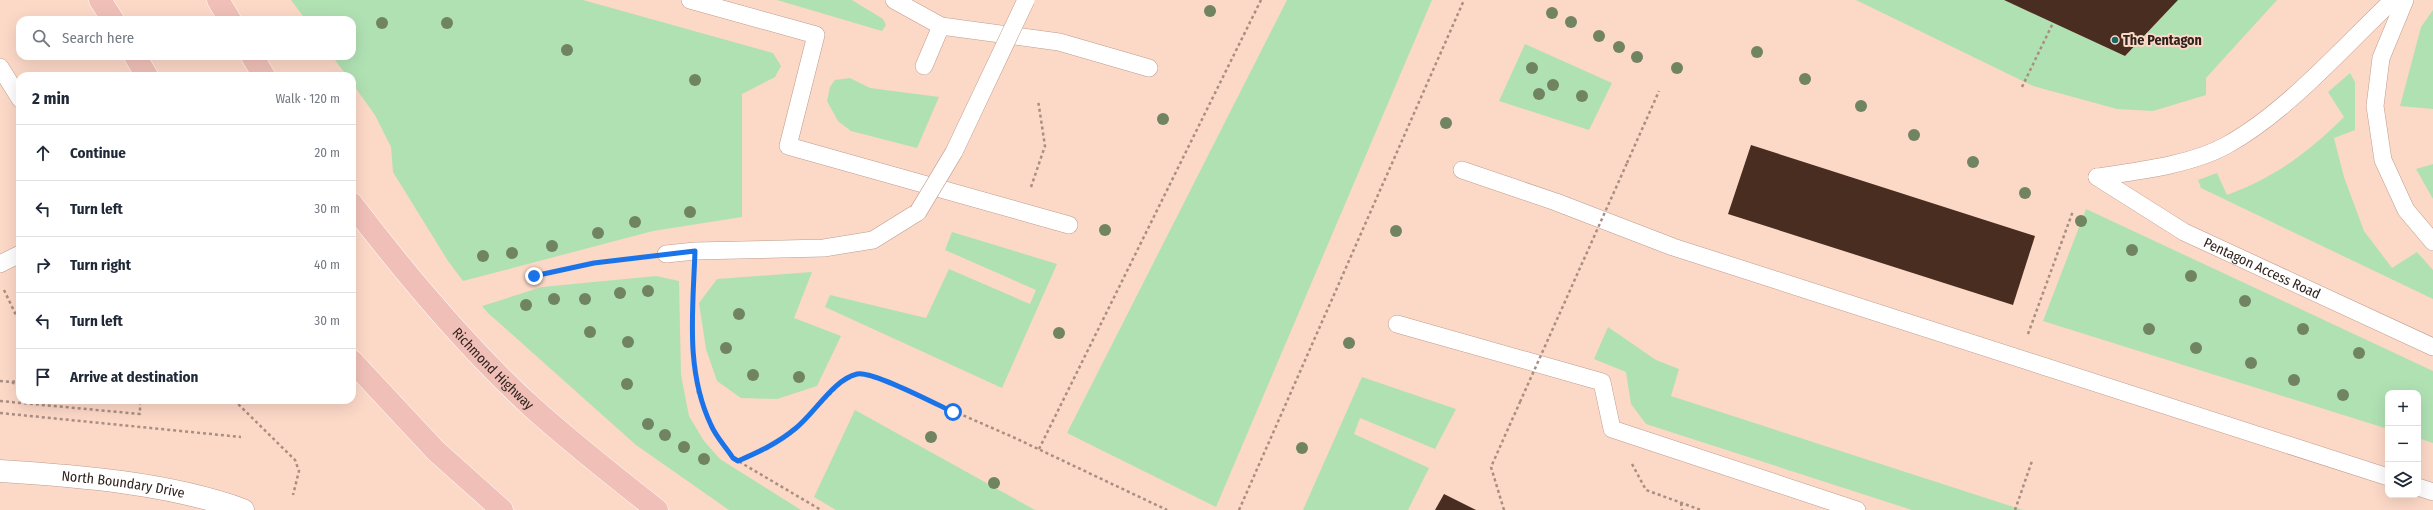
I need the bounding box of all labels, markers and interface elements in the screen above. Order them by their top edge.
search box [16,16,356,60]
icon: search [30,27,52,49]
text: Search here [62,29,134,47]
place label: The Pentagon [2123,32,2202,49]
marker: The Pentagon [2110,35,2120,45]
text: 2 min [32,88,70,109]
text: Walk · 120 m [275,91,340,106]
icon: ahead [32,142,54,164]
text: Continue [70,144,126,162]
text: 20 m [314,145,340,160]
icon: left [32,198,54,220]
text: Turn left [70,200,123,218]
text: 30 m [314,201,340,216]
street label: Pentagon Access Road [2201,234,2323,302]
icon: right [32,254,54,276]
text: Turn right [70,256,131,274]
text: 40 m [314,257,340,272]
route end [525,267,543,285]
icon: left [32,310,54,332]
text: Turn left [70,312,123,330]
text: 30 m [314,313,340,328]
street label: Richmond Highway [449,324,538,414]
icon: arrive [32,366,54,388]
text: Arrive at destination [70,368,198,386]
map controls [2385,390,2421,498]
button: + [2385,390,2421,426]
route start [944,403,962,421]
button: − [2385,426,2421,462]
button: layers [2385,462,2421,498]
street label: North Boundary Drive [61,467,187,502]

